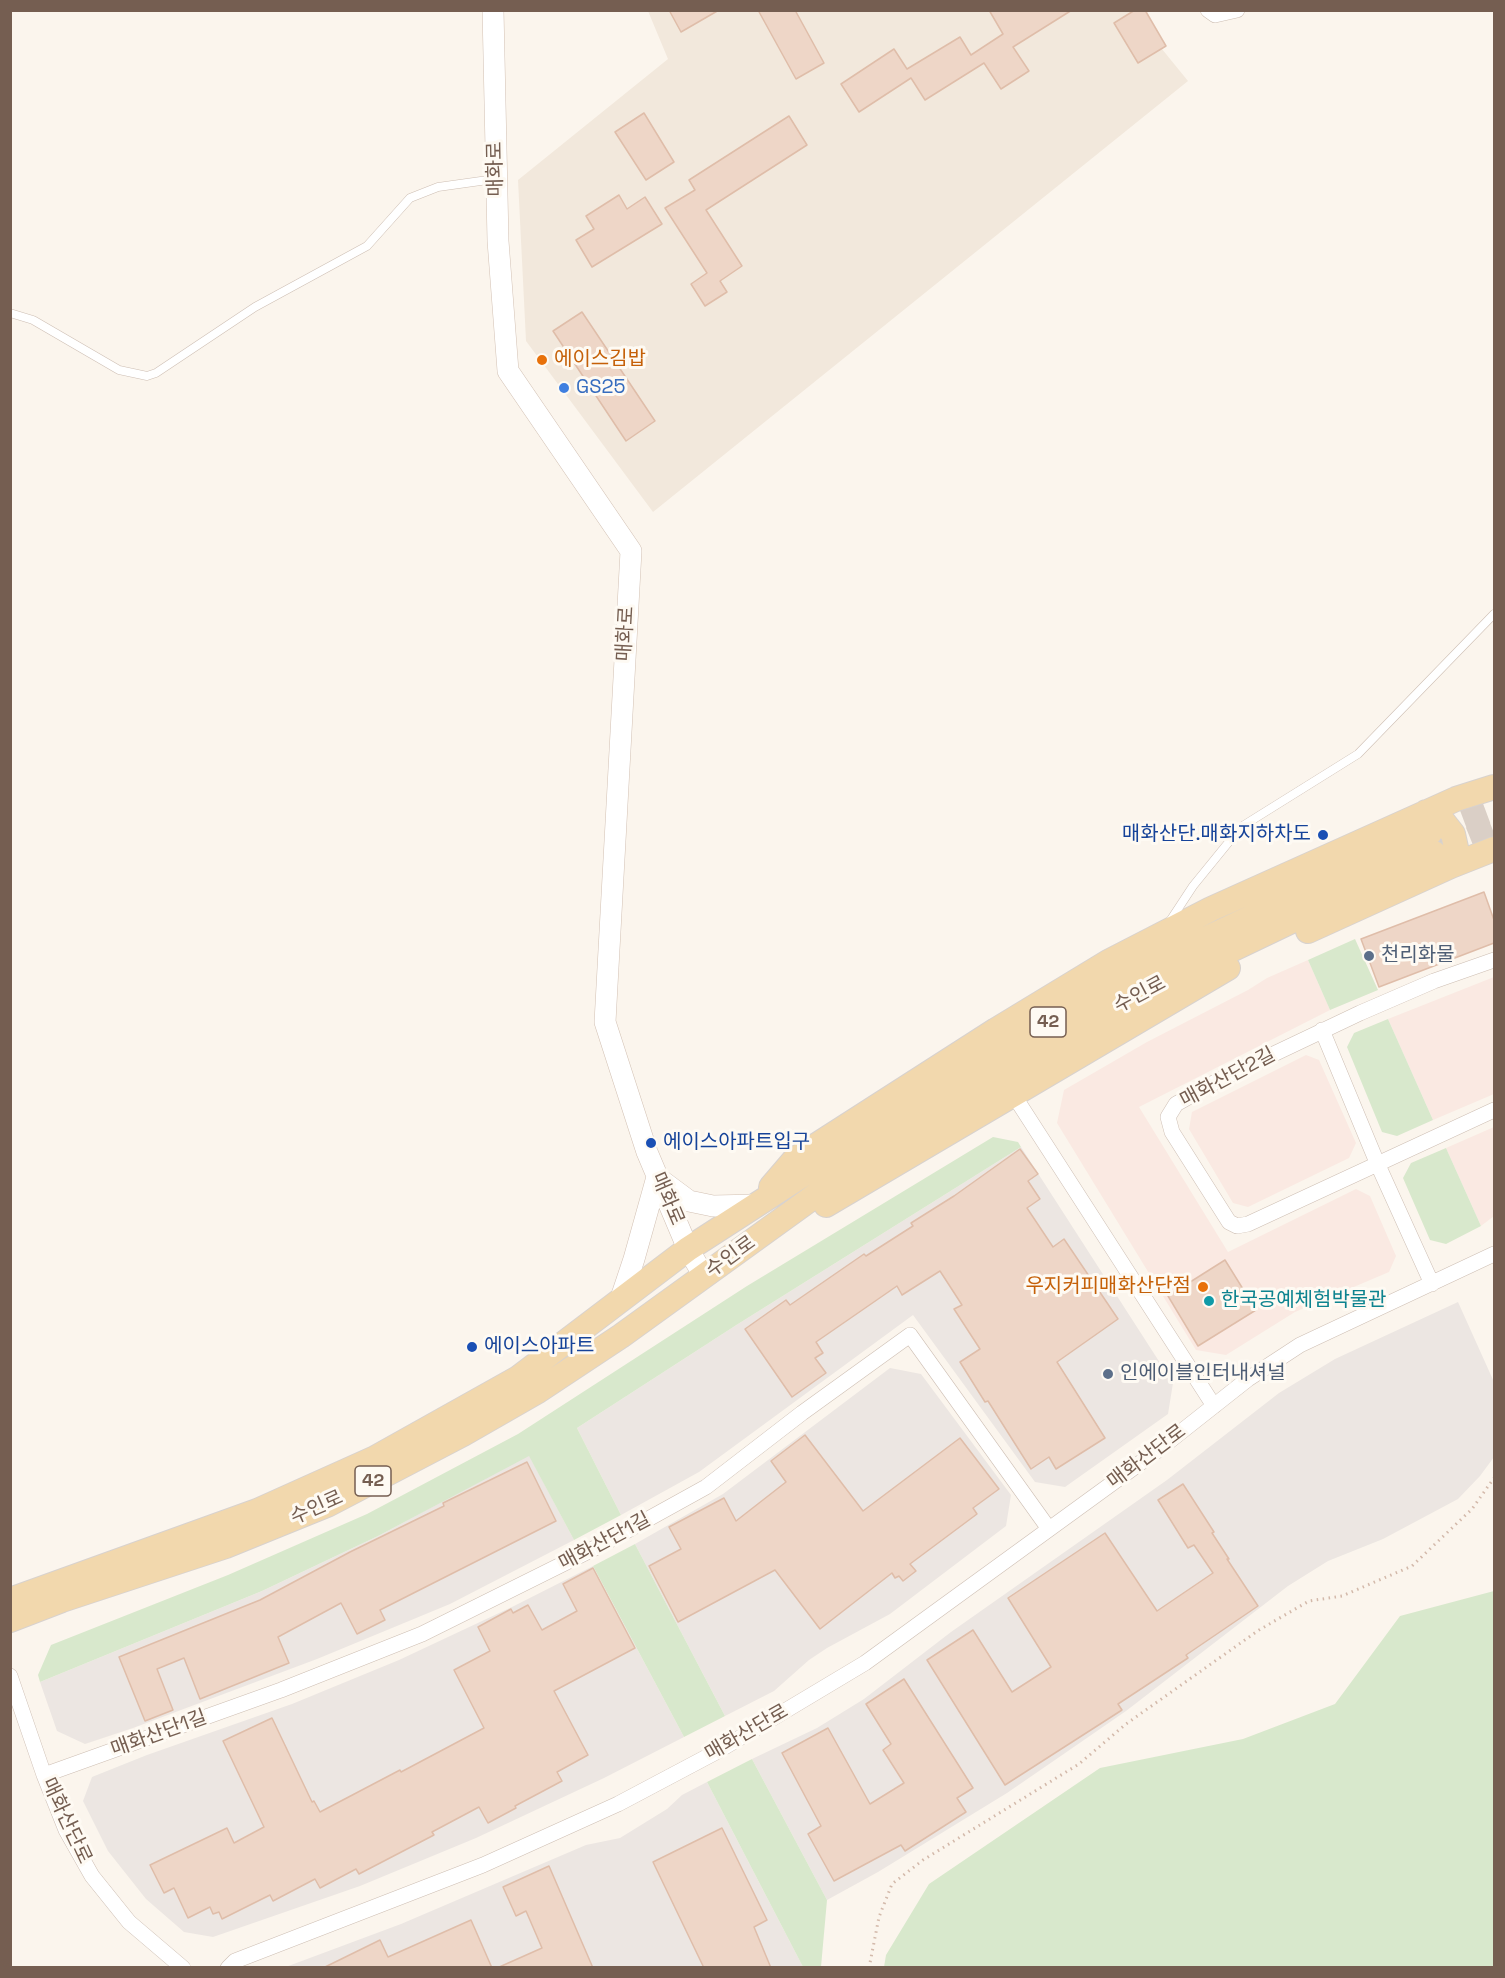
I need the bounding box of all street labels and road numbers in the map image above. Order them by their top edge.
street label: 매화로 [484,141,508,197]
street label: 매화로 [613,606,639,662]
street label: 수인로 [1110,971,1170,1019]
road number: 42 [1030,1007,1066,1037]
street label: 매화산단2길 [1176,1043,1280,1113]
street label: 매화로 [645,1169,689,1229]
street label: 수인로 [702,1231,760,1283]
street label: 매화산단로 [1103,1420,1191,1494]
road number: 42 [355,1466,391,1496]
street label: 수인로 [287,1486,347,1530]
street label: 매화산단1길 [555,1508,655,1576]
street label: 매화산단로 [701,1700,793,1766]
street label: 매화산단1길 [108,1706,210,1762]
street label: 매화산단로 [36,1774,96,1868]

